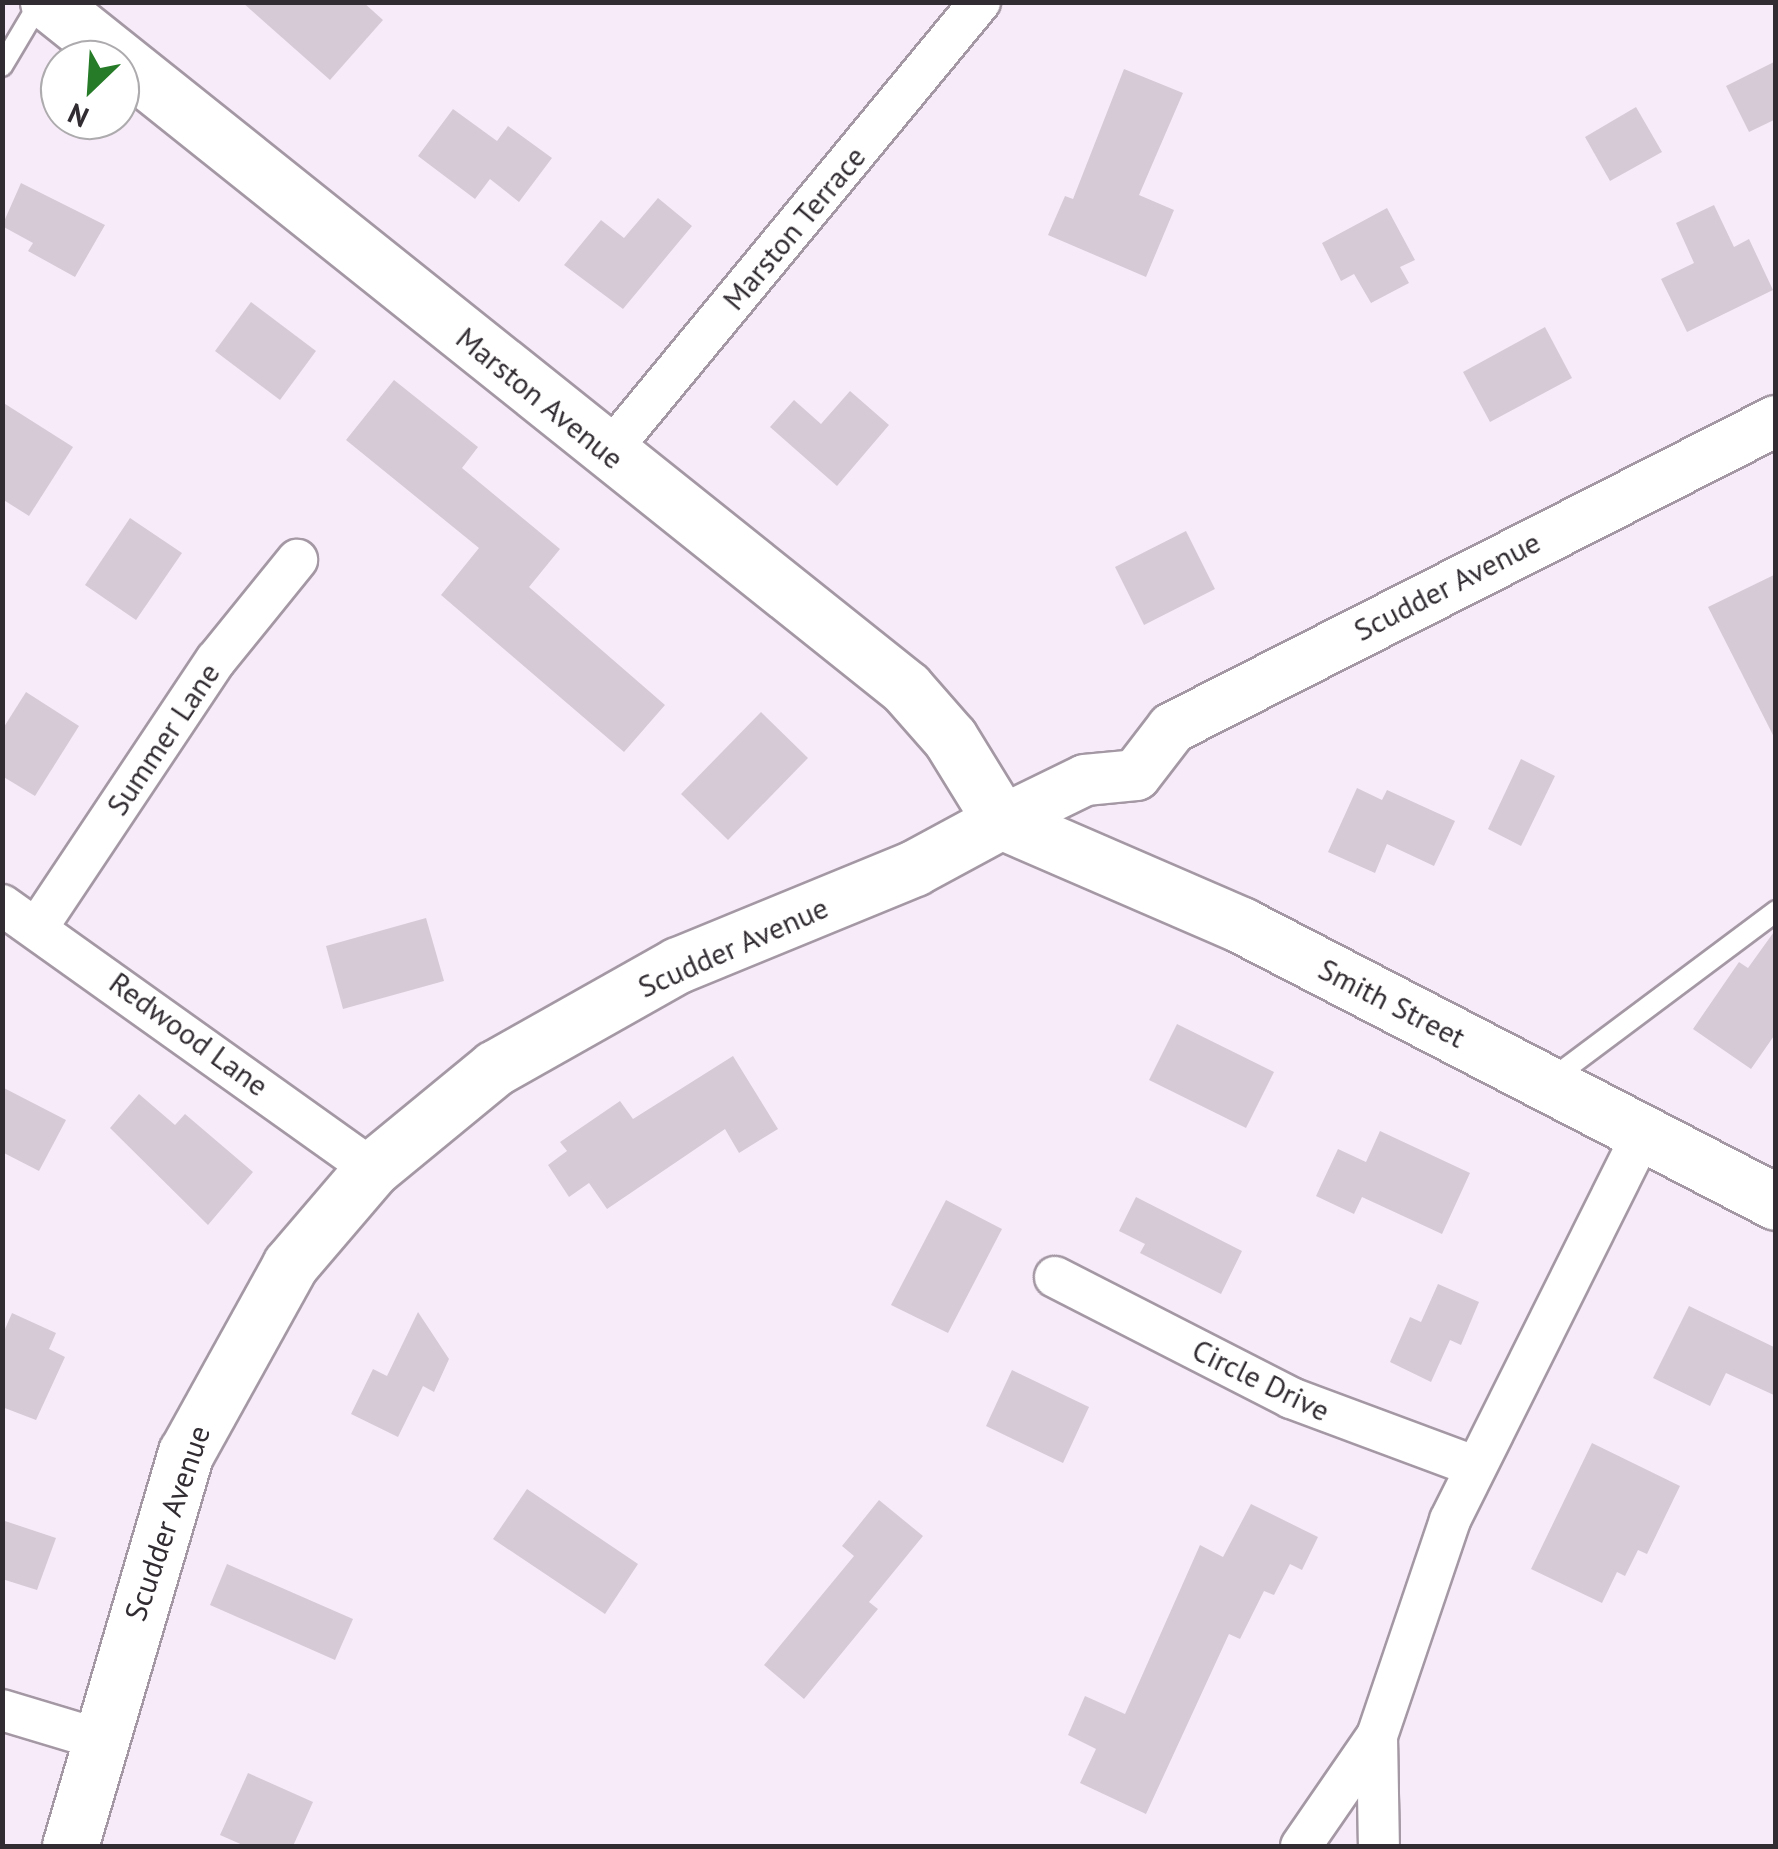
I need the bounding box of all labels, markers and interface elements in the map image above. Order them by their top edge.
north arrow [40,40,140,140]
text: N [62,95,94,136]
street label: Marston Terrace [715,139,873,317]
street label: Marston Avenue [449,319,631,477]
street label: Scudder Avenue [1347,523,1547,649]
street label: Summer Lane [99,656,227,822]
street label: Scudder Avenue [632,889,834,1005]
street label: Smith Street [1313,951,1471,1055]
street label: Redwood Lane [103,964,275,1104]
street label: Circle Drive [1187,1331,1335,1429]
street label: Scudder Avenue [117,1420,217,1626]

